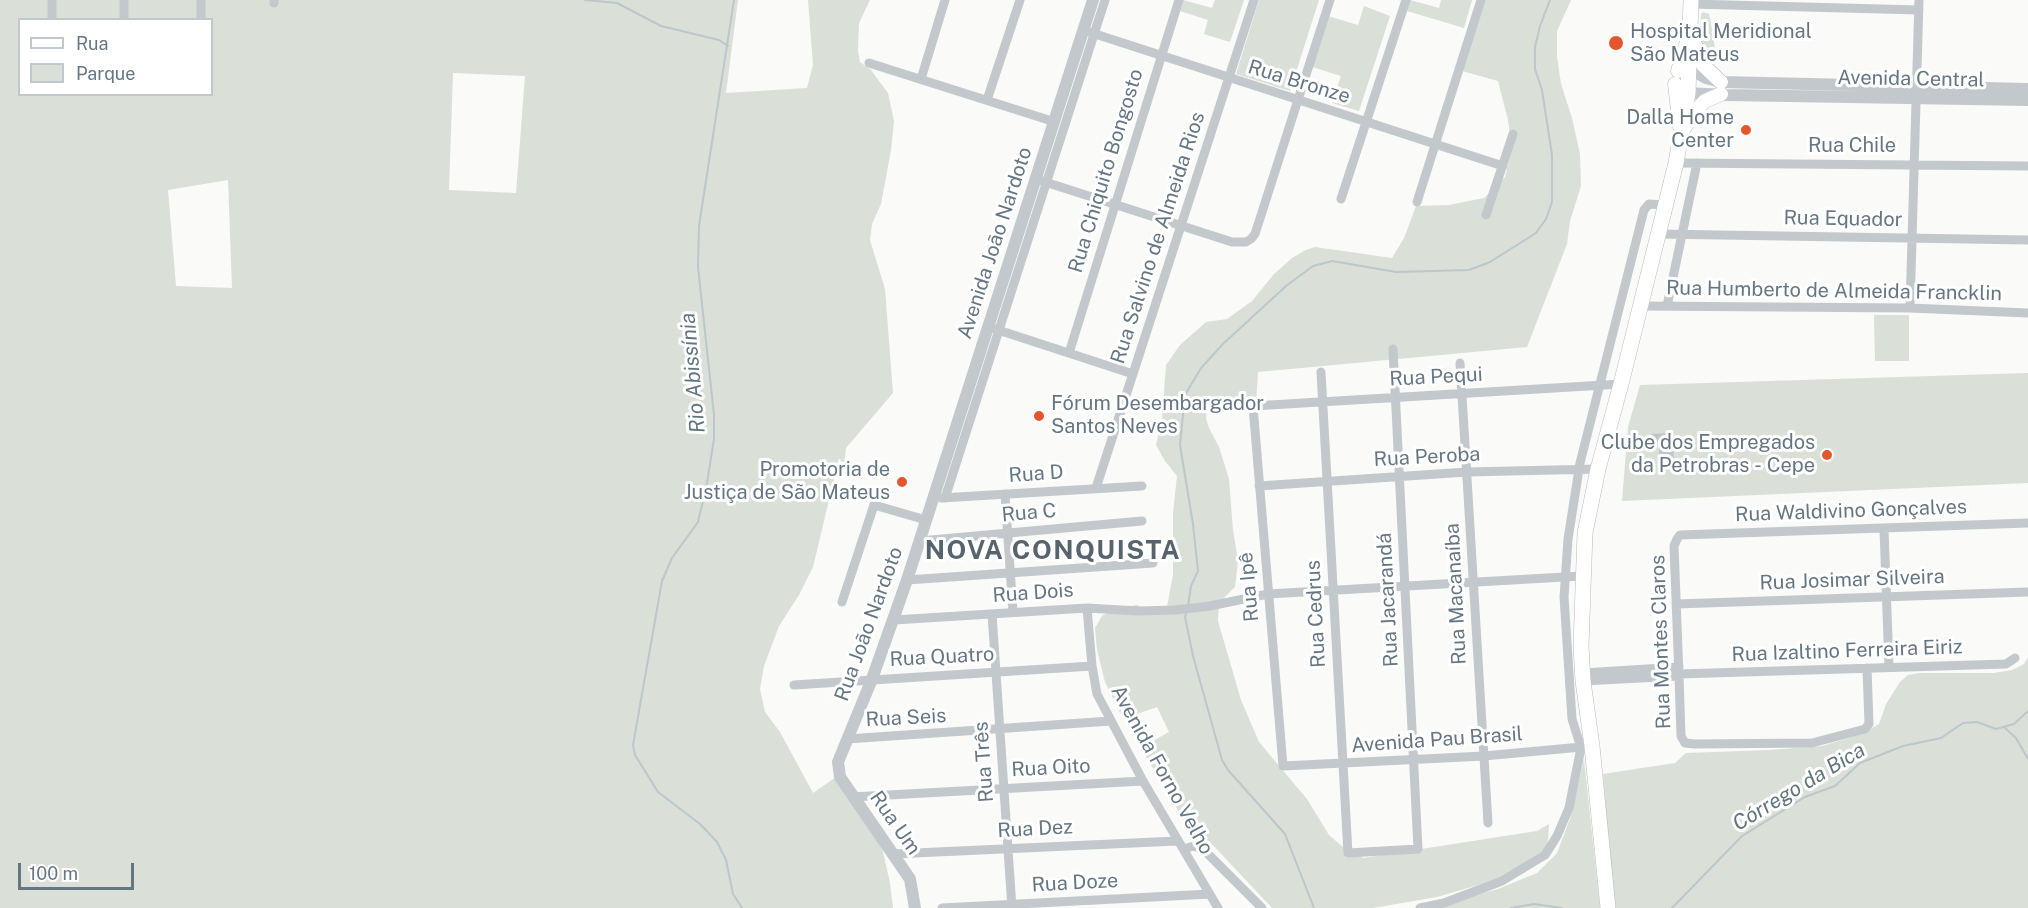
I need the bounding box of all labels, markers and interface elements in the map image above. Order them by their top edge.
legend [18,18,213,96]
place label: Hospital Meridional São Mateus [1630,20,1812,67]
text: Rua [76,33,108,54]
marker: Hospital Meridional São Mateus [1607,34,1625,52]
street label: Rua Bronze [1245,55,1353,109]
text: Parque [76,63,136,84]
street label: Rua Chiquito Bongosto [1064,66,1148,276]
street label: Avenida Central [1837,66,1985,92]
place label: Dalla Home Center [1626,106,1734,153]
street label: Rua Salvino de Almeida Rios [1106,109,1210,367]
marker: Dalla Home Center [1739,123,1753,137]
street label: Rua Chile [1808,134,1896,158]
street label: Avenida João Nardoto [953,144,1037,342]
street label: Rua Equador [1783,206,1903,232]
street label: Rua Humberto de Almeida Francklin [1666,276,2002,306]
water label: Rio Abissínia [675,312,711,434]
street label: Rua Pequi [1389,363,1483,391]
place label: Fórum Desembargador Santos Neves [1051,392,1264,439]
marker: Fórum Desembargador Santos Neves [1032,409,1046,423]
place label: Clube dos Empregados da Petrobras - Cepe [1601,431,1815,478]
street label: Rua Peroba [1373,442,1481,472]
marker: Clube dos Empregados da Petrobras - Cepe [1820,448,1834,462]
place label: Promotoria de Justiça de São Mateus [684,458,890,505]
street label: Rua D [1008,460,1064,488]
marker: Promotoria de Justiça de São Mateus [895,475,909,489]
street label: Rua Waldivino Gonçalves [1735,495,1967,527]
street label: Rua C [1001,499,1057,527]
street label: Rua Macanaíba [1440,523,1472,665]
street label: Rua Jacarandá [1372,532,1404,668]
district label: NOVA CONQUISTA [925,535,1181,567]
street label: Rua João Nardoto [830,544,908,704]
street label: Rua Ipê [1234,551,1264,623]
street label: Rua Montes Claros [1646,554,1676,730]
street label: Rua Cedrus [1301,560,1331,668]
street label: Rua Josimar Silveira [1759,565,1945,595]
street label: Rua Dois [992,578,1074,608]
street label: Rua Izaltino Ferreira Eiriz [1731,635,1963,667]
street label: Rua Quatro [889,642,995,672]
street label: Avenida Forno Velho [1106,681,1218,859]
street label: Rua Seis [865,704,947,732]
street label: Rua Três [969,721,999,803]
street label: Avenida Pau Brasil [1351,722,1523,758]
water label: Córrego da Bica [1728,738,1870,836]
street label: Rua Oito [1011,754,1091,782]
street label: Rua Um [864,787,926,859]
street label: Rua Dez [997,815,1073,843]
scale bar [21,851,136,889]
text: 100 m [29,863,78,884]
street label: Rua Doze [1031,869,1119,897]

